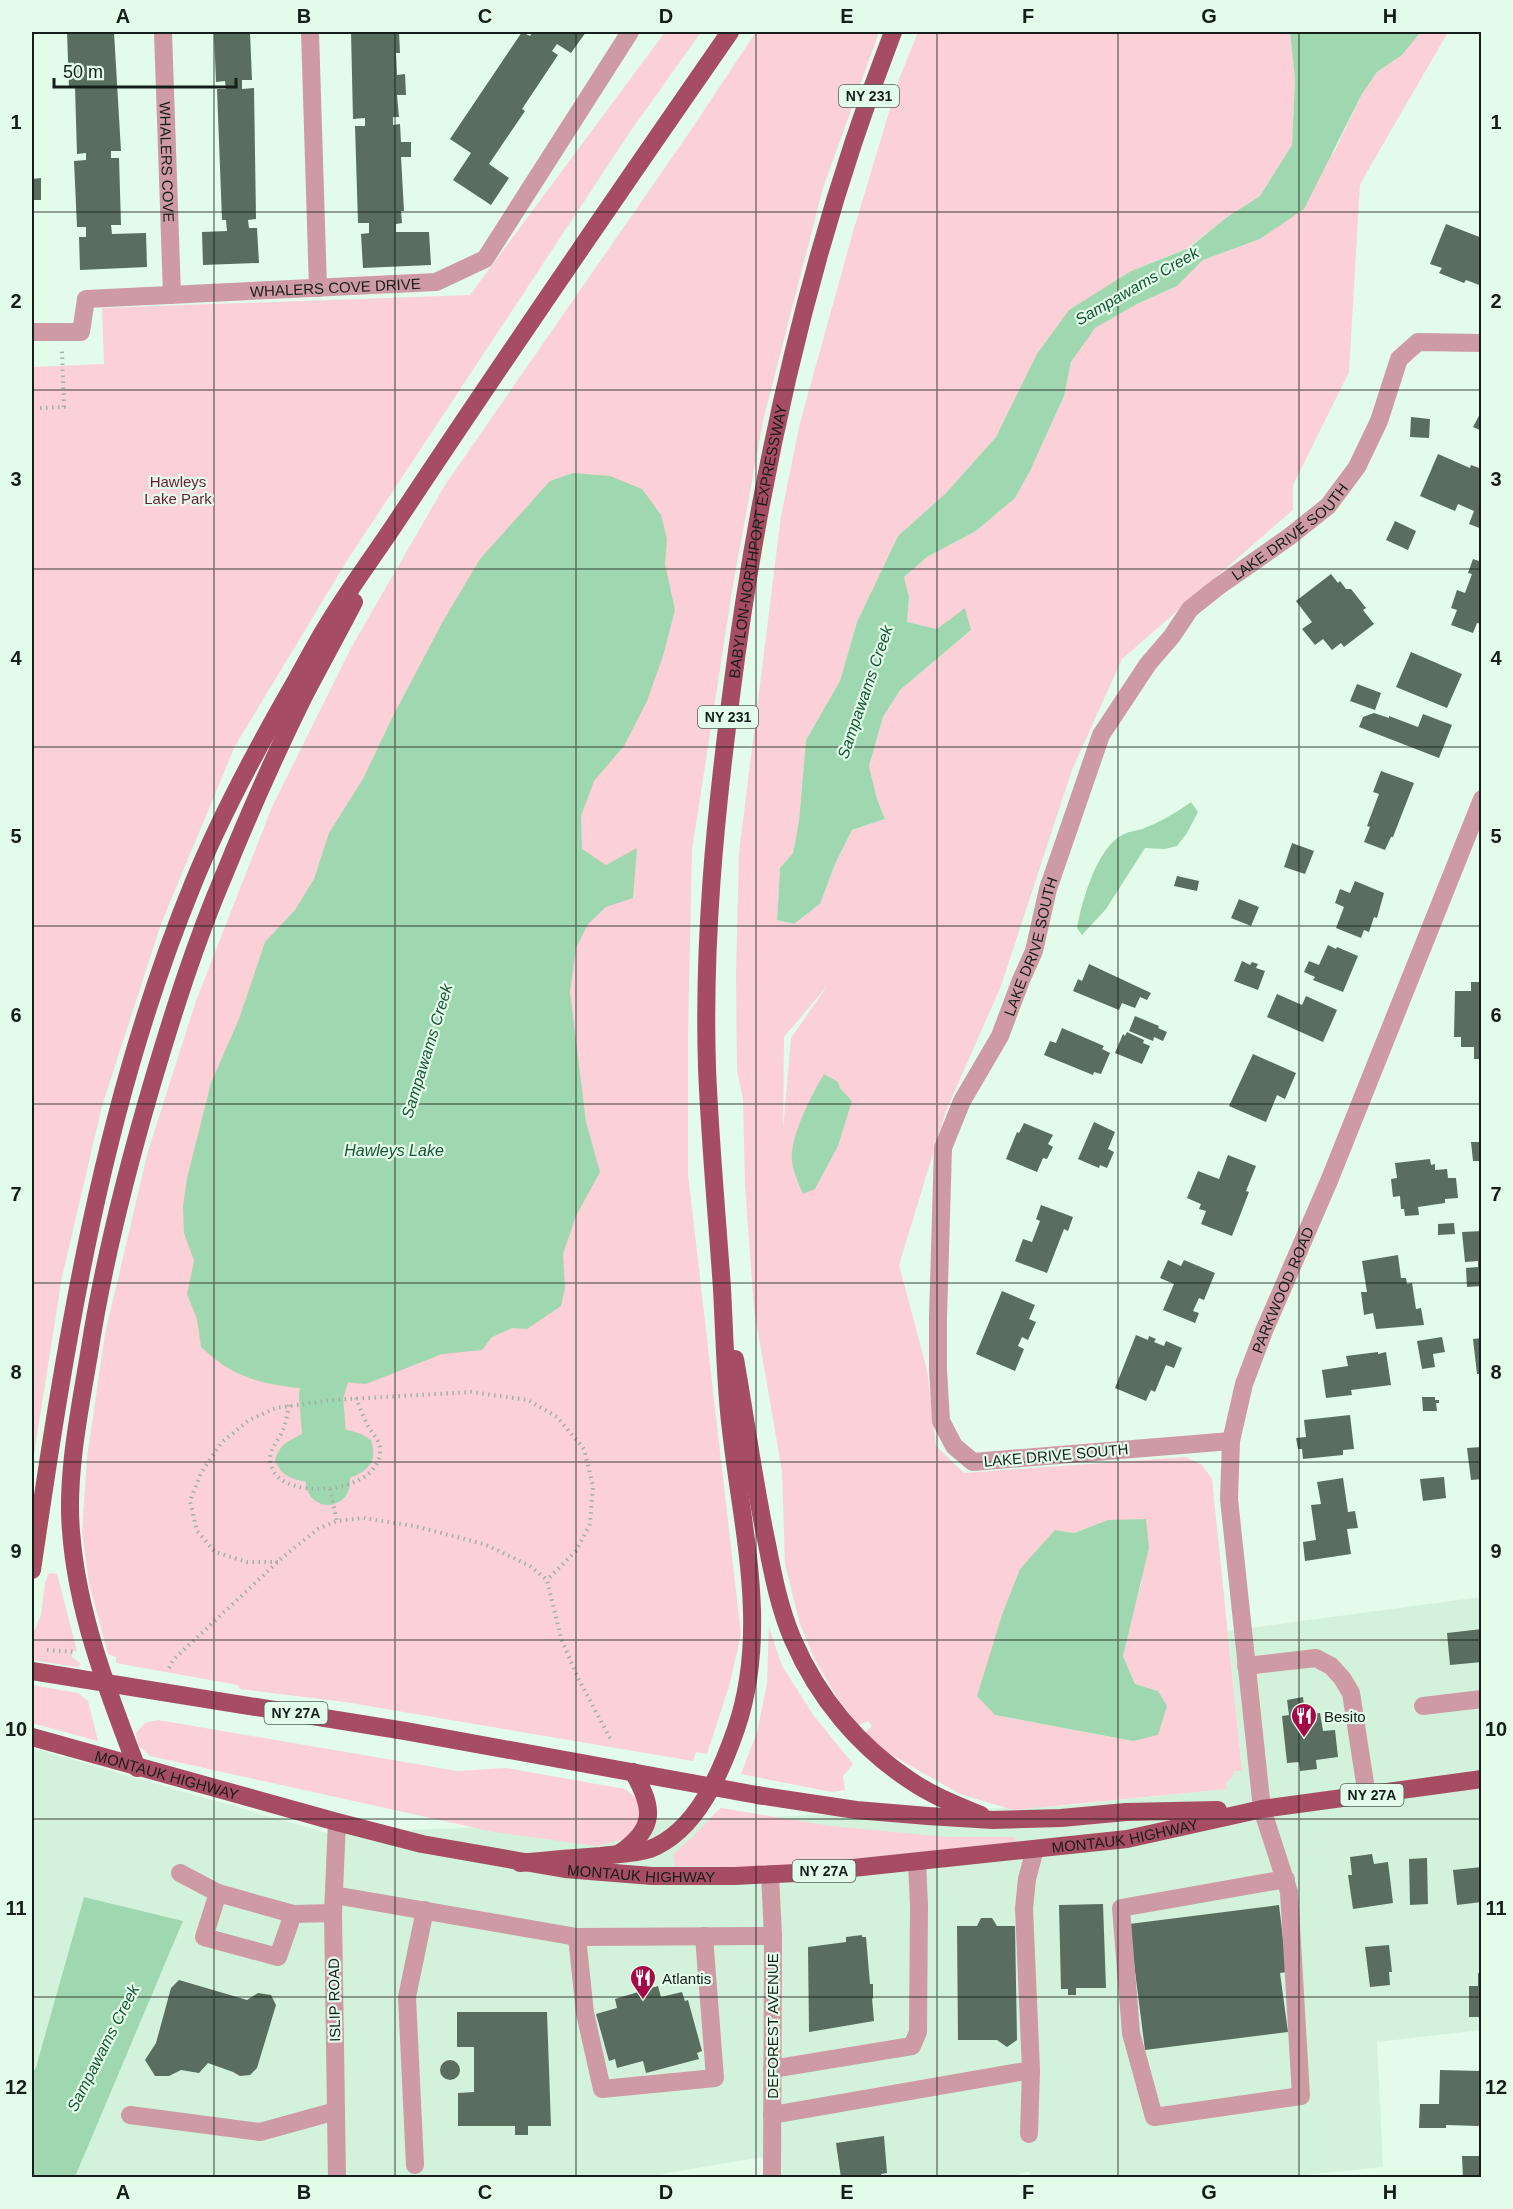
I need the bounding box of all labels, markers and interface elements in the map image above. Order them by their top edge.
text: A [116,5,130,27]
text: B [297,5,311,27]
text: C [478,5,492,27]
text: D [659,5,673,27]
text: E [840,5,854,27]
text: F [1022,5,1034,27]
text: G [1201,5,1217,27]
text: H [1383,5,1397,27]
scale bar [54,51,236,89]
text: 50 m [63,62,103,82]
road number: NY 231 [839,85,899,107]
street label: WHALERS COVE [157,101,178,223]
text: 1 [10,111,22,133]
text: 1 [1490,111,1502,133]
water label: Sampawams Creek [1072,243,1203,328]
street label: WHALERS COVE DRIVE [250,274,421,300]
text: 2 [10,290,22,312]
text: 2 [1490,290,1502,312]
street label: BABYLON-NORTHPORT EXPRESSWAY [725,403,789,679]
text: 3 [10,468,22,490]
text: 3 [1490,468,1502,490]
park label: Hawleys Lake Park [144,473,212,507]
street label: LAKE DRIVE SOUTH [1228,479,1351,583]
water label: Sampawams Creek [834,622,896,761]
text: 4 [10,647,22,669]
text: 4 [1490,647,1502,669]
road number: NY 231 [698,706,758,728]
text: 5 [10,825,22,847]
text: 5 [1490,825,1502,847]
street label: LAKE DRIVE SOUTH [1000,874,1060,1018]
water label: Sampawams Creek [398,981,456,1120]
text: 6 [10,1004,22,1026]
text: 6 [1490,1004,1502,1026]
water label: Hawleys Lake [344,1142,444,1159]
text: 7 [10,1183,22,1205]
text: 7 [1490,1183,1502,1205]
street label: PARKWOOD ROAD [1248,1224,1317,1355]
text: 8 [10,1361,22,1383]
text: 8 [1490,1361,1502,1383]
street label: LAKE DRIVE SOUTH [983,1440,1129,1470]
text: 9 [10,1540,22,1562]
text: 9 [1490,1540,1502,1562]
restaurant icon: Besito [1289,1701,1319,1739]
road number: NY 27A [264,1702,328,1724]
place label: Besito [1324,1708,1366,1725]
text: 10 [5,1718,27,1740]
text: 10 [1485,1718,1507,1740]
street label: MONTAUK HIGHWAY [93,1747,241,1803]
road number: NY 27A [1340,1784,1404,1806]
street label: MONTAUK HIGHWAY [1051,1815,1200,1855]
road number: NY 27A [792,1860,856,1882]
street label: MONTAUK HIGHWAY [567,1861,715,1885]
text: 11 [5,1897,27,1919]
text: 11 [1485,1897,1507,1919]
street label: DEFOREST AVENUE [764,1953,781,2099]
street label: ISLIP ROAD [325,1958,343,2042]
restaurant icon: Atlantis [628,1963,658,2001]
place label: Atlantis [662,1970,711,1987]
water label: Sampawams Creek [64,1981,143,2114]
text: 12 [5,2076,27,2098]
text: 12 [1485,2076,1507,2098]
text: A [116,2181,130,2203]
text: B [297,2181,311,2203]
text: C [478,2181,492,2203]
text: D [659,2181,673,2203]
text: E [840,2181,854,2203]
text: F [1022,2181,1034,2203]
text: G [1201,2181,1217,2203]
text: H [1383,2181,1397,2203]

